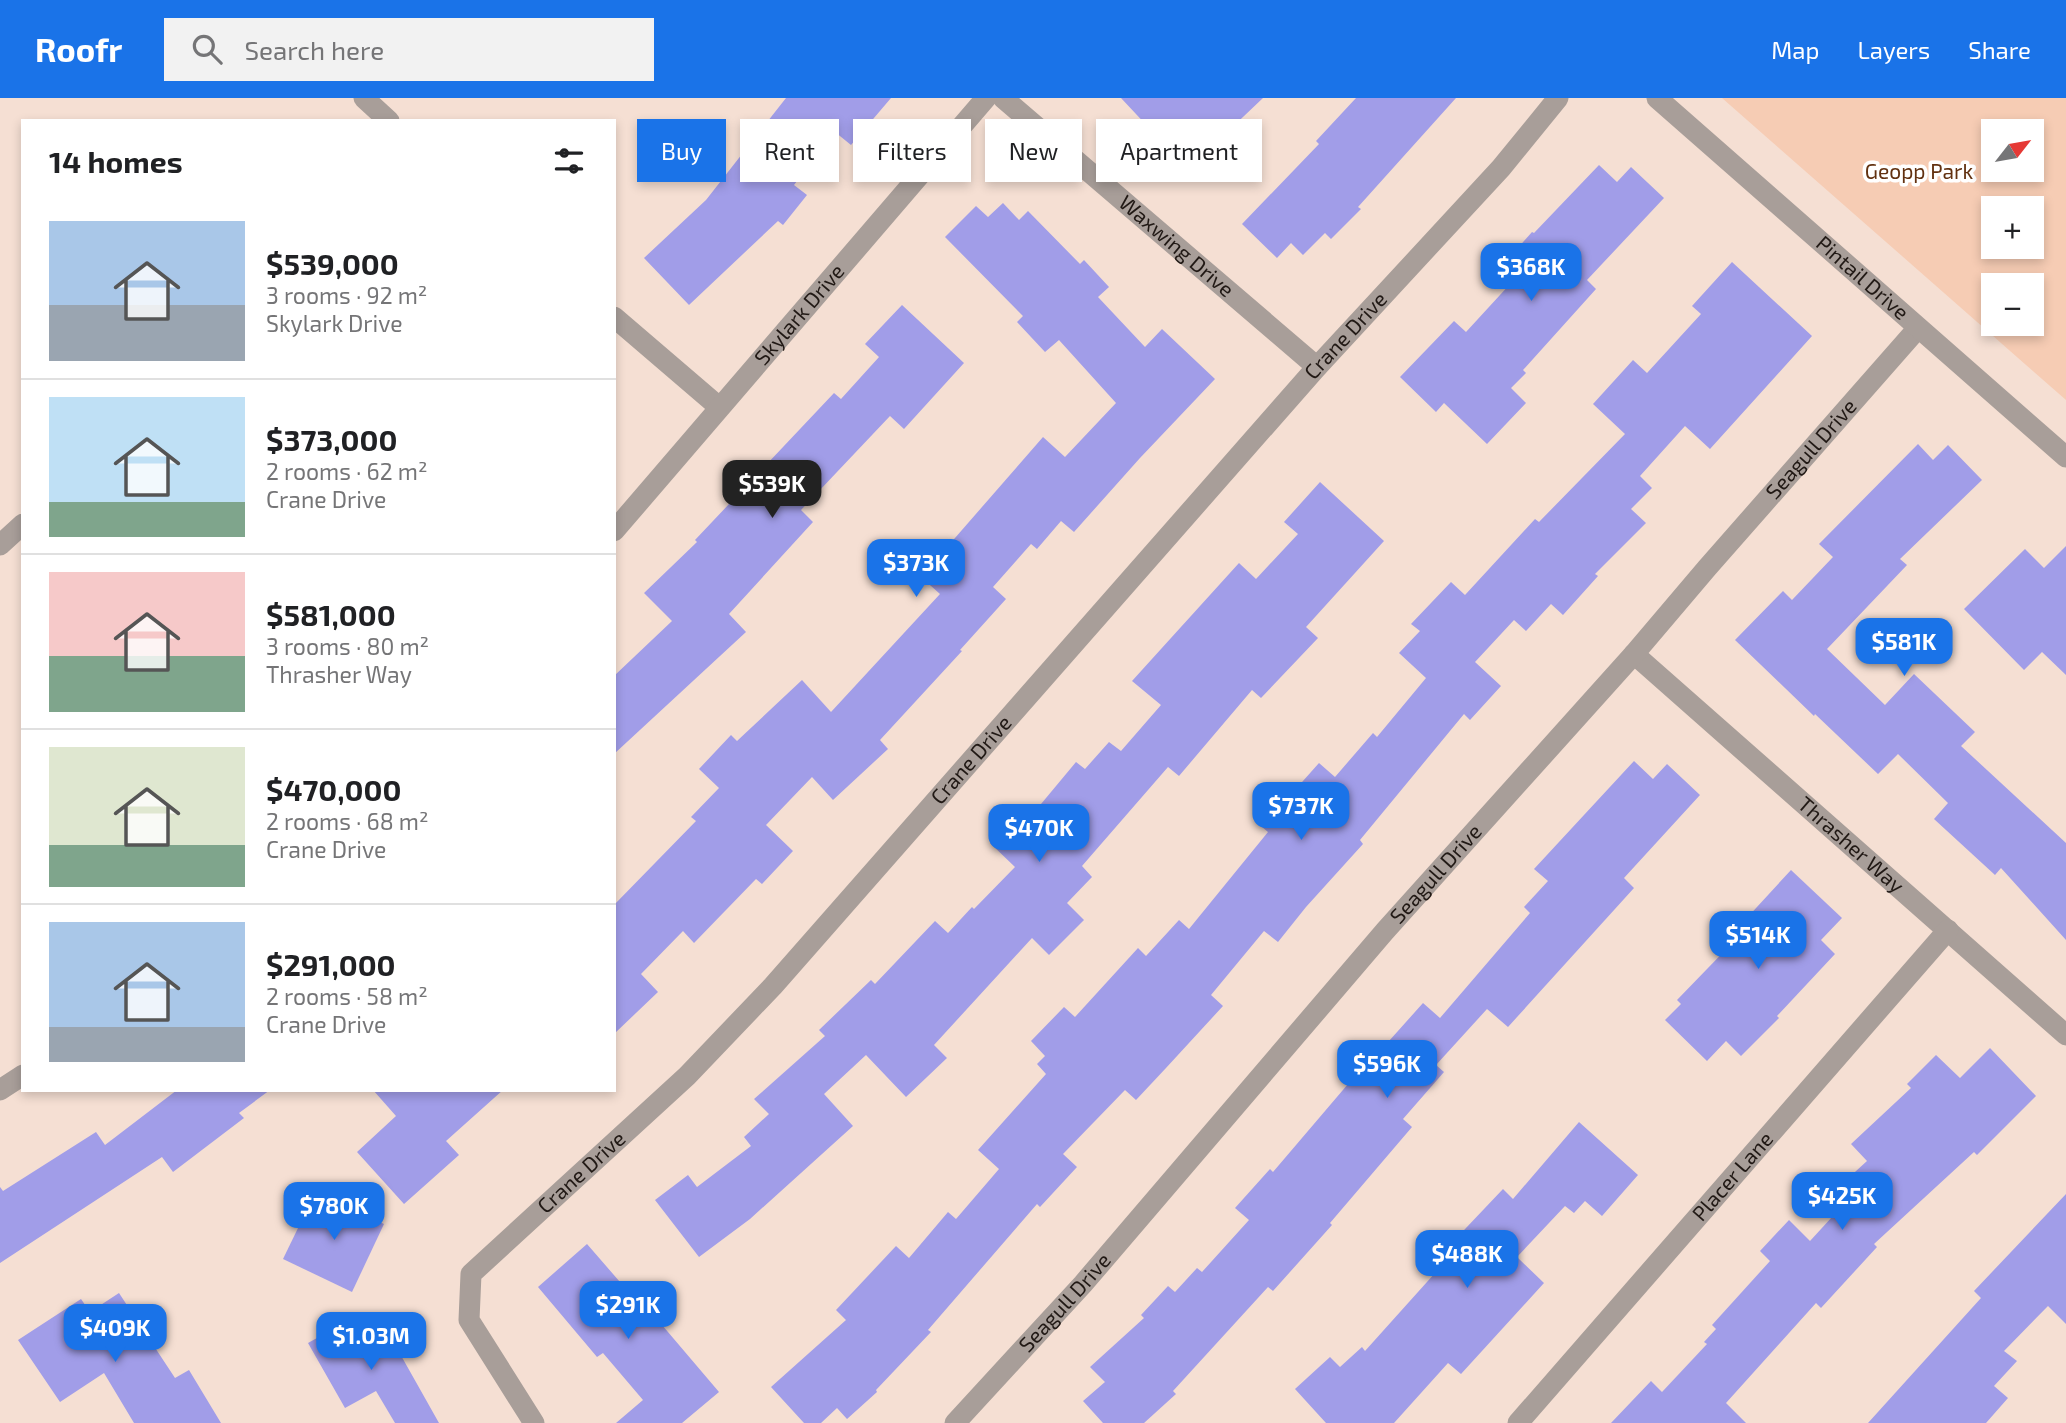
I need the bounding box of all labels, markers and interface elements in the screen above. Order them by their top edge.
search box [164,18,654,81]
text: Roofr [35,29,122,69]
icon: search [188,30,226,68]
text: Search here [244,34,384,65]
text: Map [1771,35,1819,64]
text: Layers [1857,35,1930,64]
text: Share [1968,35,2031,64]
chip: Buy [637,119,726,182]
chip: Rent [740,119,839,182]
chip: Filters [853,119,971,182]
chip: New [985,119,1082,182]
chip: Apartment [1096,119,1262,182]
north arrow [1981,119,2044,182]
map controls [1981,119,2044,336]
icon: filters [550,142,588,180]
text: 14 homes [49,143,183,179]
park label: Geopp Park [1865,158,1973,183]
street label: Waxwing Drive [1115,189,1240,301]
button: + [1981,196,2044,259]
street label: Pintail Drive [1812,230,1915,324]
pin: $368K [1482,244,1580,303]
text: $539,000 [266,245,399,281]
icon: home [105,249,189,333]
text: $368K [1497,252,1565,280]
street label: Skylark Drive [748,258,849,369]
button: − [1981,273,2044,336]
text: 3 rooms · 92 m² [266,281,427,309]
street label: Crane Drive [1298,286,1391,384]
text: Skylark Drive [266,309,403,337]
street label: Seagull Drive [1760,393,1861,503]
text: $373,000 [266,421,397,457]
icon: home [105,425,189,509]
text: 2 rooms · 62 m² [266,457,428,485]
pin: $539K [723,460,821,520]
text: $539K [738,469,806,497]
text: Crane Drive [266,485,386,513]
pin: $373K [867,540,965,599]
text: $373K [883,548,949,576]
text: $581,000 [266,596,396,632]
icon: home [105,600,189,684]
pin: $581K [1855,618,1953,678]
text: $581K [1872,627,1936,655]
text: 3 rooms · 80 m² [266,632,429,660]
text: Thrasher Way [266,660,412,688]
street label: Crane Drive [925,710,1016,809]
text: $470,000 [266,771,401,807]
icon: home [105,775,189,859]
pin: $737K [1252,782,1350,842]
text: $737K [1268,791,1334,819]
street label: Thrasher Way [1794,791,1910,897]
pin: $470K [990,804,1088,864]
text: 2 rooms · 68 m² [266,807,429,835]
text: $470K [1004,813,1074,841]
street label: Seagull Drive [1384,818,1486,928]
text: Crane Drive [266,835,386,863]
pin: $514K [1709,912,1807,971]
text: $514K [1725,920,1791,948]
text: $291,000 [266,946,396,982]
icon: home [105,950,189,1034]
text: 2 rooms · 58 m² [266,982,428,1010]
text: Crane Drive [266,1010,386,1038]
pin: $596K [1338,1040,1436,1100]
text: $596K [1353,1049,1421,1077]
street label: Crane Drive [532,1125,630,1218]
street label: Placer Lane [1686,1126,1777,1225]
pin: $425K [1793,1172,1891,1232]
text: $425K [1808,1181,1876,1209]
pin: $780K [285,1182,383,1242]
text: $780K [300,1191,368,1219]
pin: $488K [1418,1230,1516,1290]
text: $488K [1431,1239,1503,1267]
street label: Seagull Drive [1013,1247,1115,1356]
pin: $291K [579,1282,677,1341]
text: $291K [596,1290,660,1318]
pin: $409K [66,1304,164,1364]
pin: $1.03M [314,1312,428,1372]
text: $409K [80,1313,150,1341]
text: $1.03M [332,1321,410,1349]

